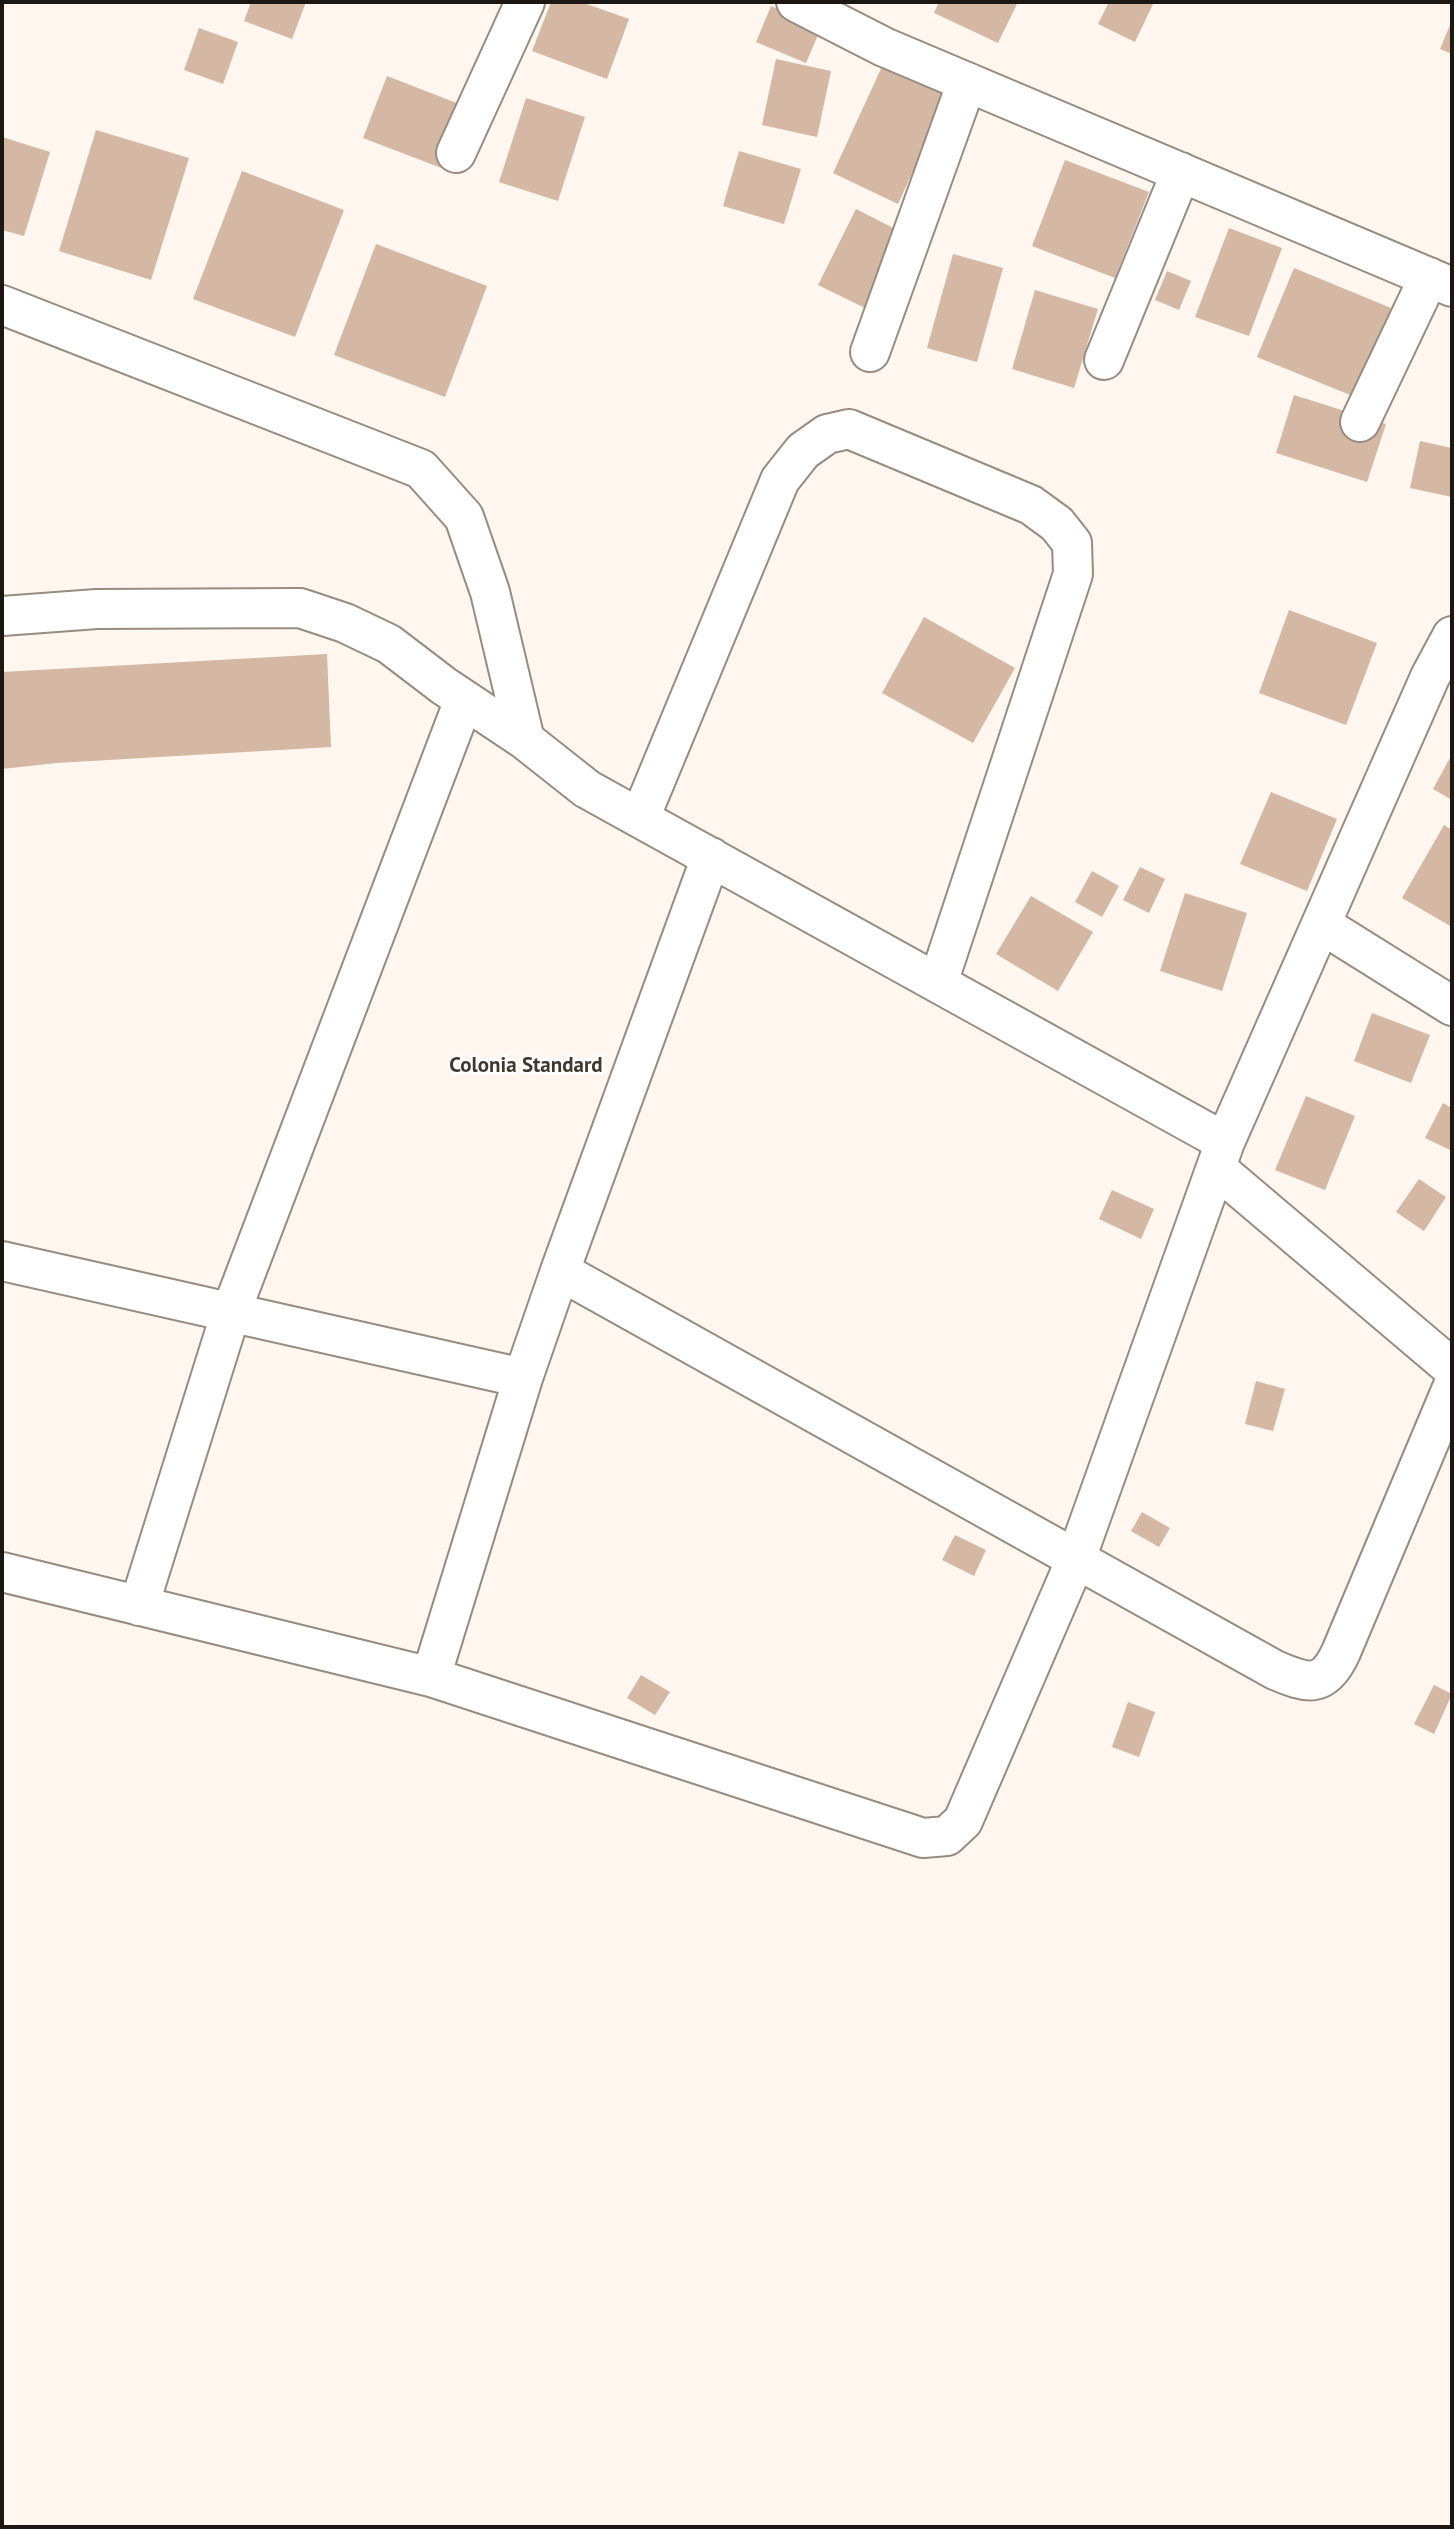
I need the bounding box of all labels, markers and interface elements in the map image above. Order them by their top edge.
district label: Colonia Standard [449,1053,603,1079]

